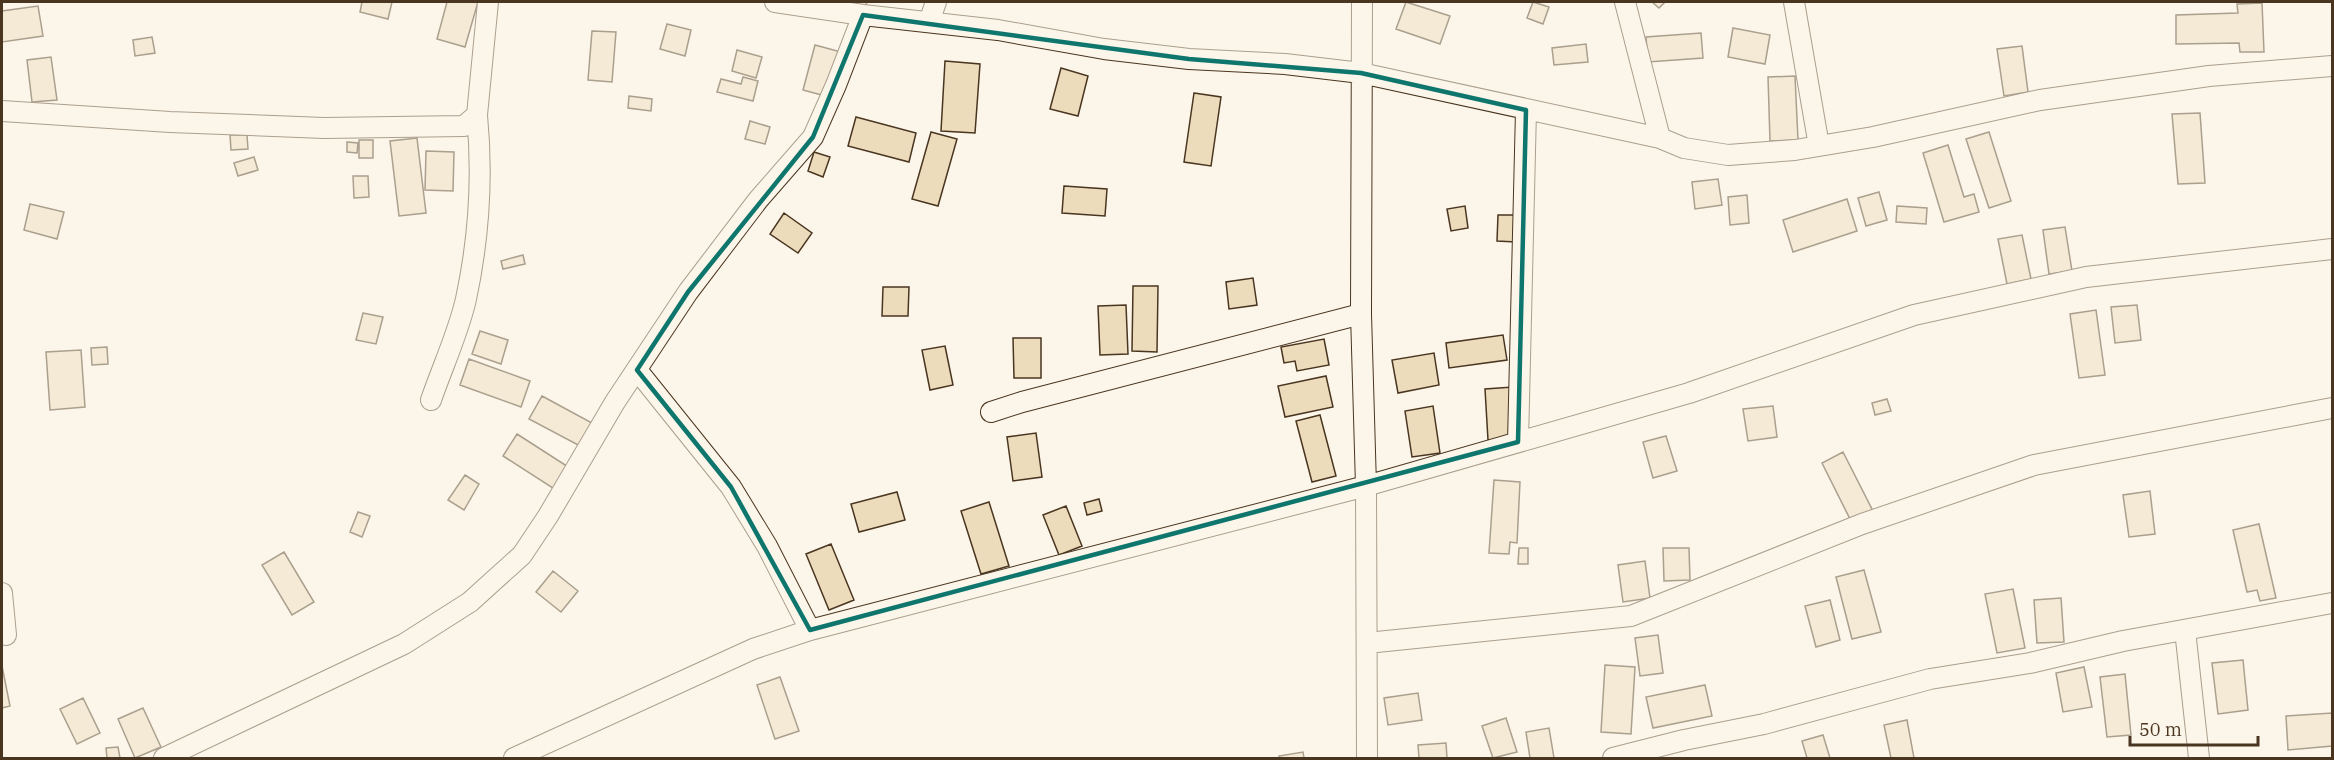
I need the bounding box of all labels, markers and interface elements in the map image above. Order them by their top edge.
scale bar [2130,709,2258,747]
text: 50 m [2139,718,2182,741]

